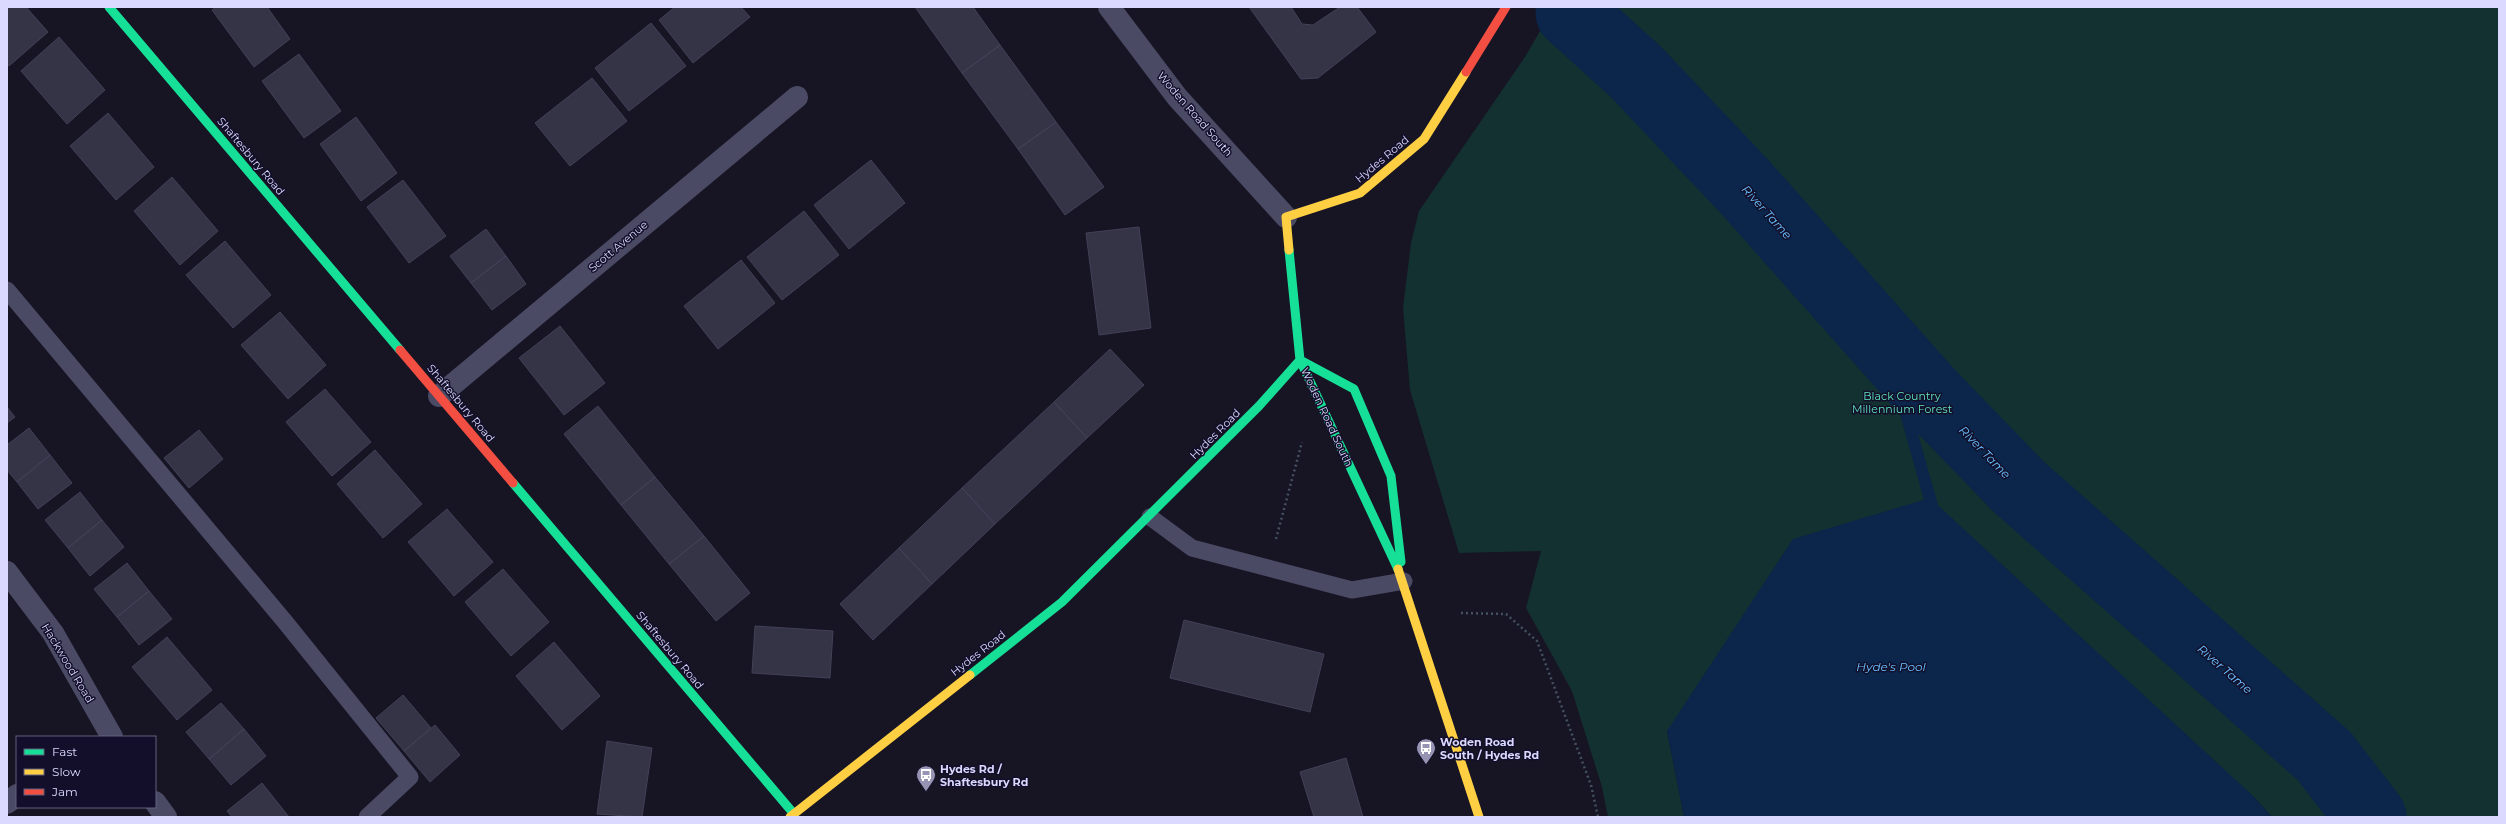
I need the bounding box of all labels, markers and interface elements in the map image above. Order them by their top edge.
street label: Woden Road South [1154,69,1236,159]
street label: Shaftesbury Road [214,114,288,198]
street label: Hydes Road [1352,132,1412,186]
water label: River Tame [1739,182,1795,242]
street label: Scott Avenue [586,217,651,275]
street label: Shaftesbury Road [424,361,498,445]
street label: Woden Road South [1298,365,1356,469]
park label: Black Country Millennium Forest [1852,389,1953,416]
street label: Hydes Road [1187,406,1243,462]
water label: River Tame [1956,422,2014,482]
street label: Shaftesbury Road [633,608,707,692]
street label: Hackwood Road [39,621,97,705]
street label: Hydes Road [948,627,1008,679]
water label: River Tame [2195,641,2255,697]
water label: Hyde's Pool [1856,659,1926,674]
place label: Woden Road South / Hydes Rd [1440,735,1539,762]
legend [16,736,156,808]
bus stop icon: Woden Road South / Hydes Rd [1415,737,1437,765]
text: Fast [52,744,77,759]
place label: Hydes Rd / Shaftesbury Rd [940,762,1028,789]
text: Slow [52,764,81,779]
bus stop icon: Hydes Rd / Shaftesbury Rd [915,764,937,792]
text: Jam [51,784,78,799]

